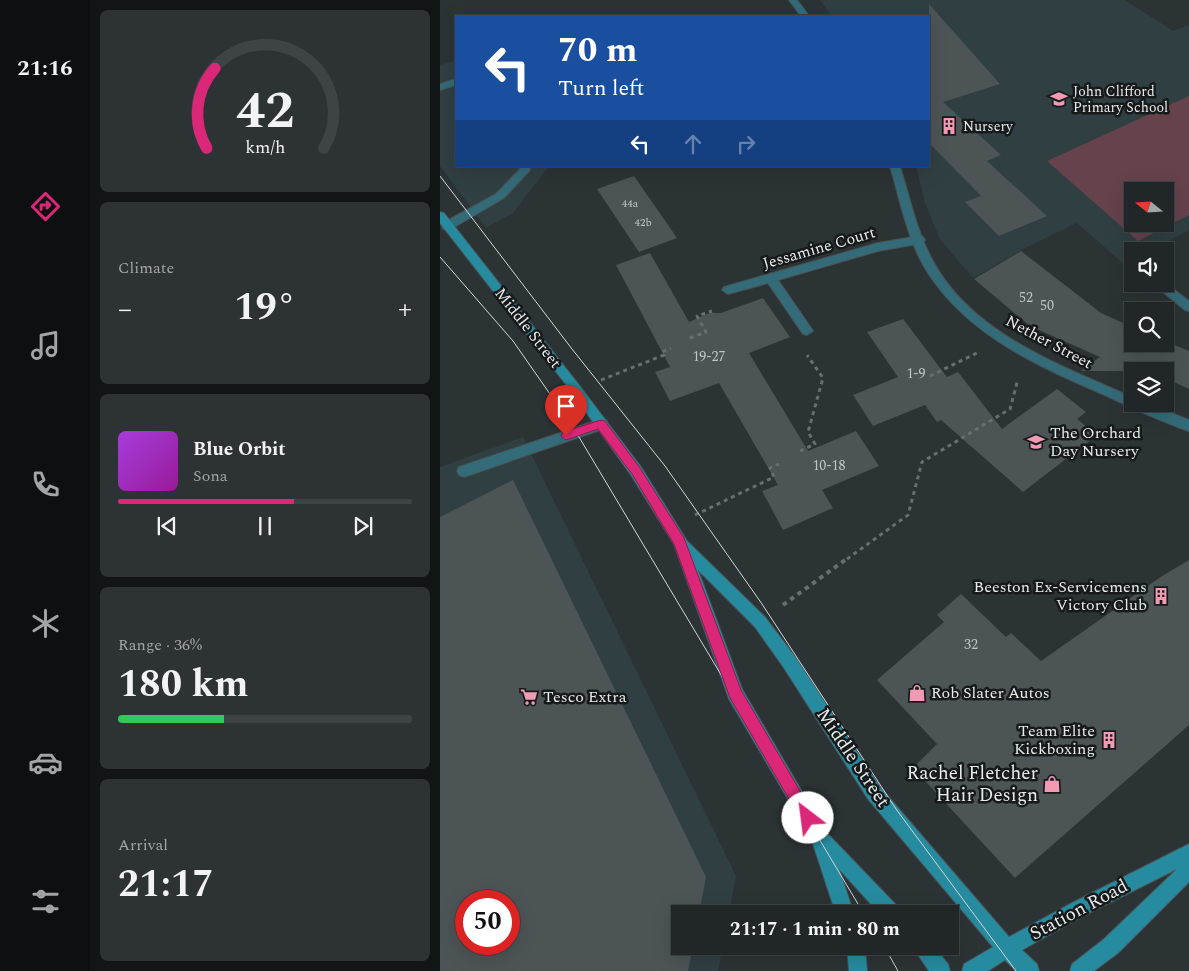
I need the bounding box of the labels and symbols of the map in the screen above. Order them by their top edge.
place label: John Clifford Primary School [1073,81,1168,118]
school or university icon: John Clifford Primary School [1049,89,1069,109]
building icon: Nursery [939,116,959,136]
place label: Nursery [963,116,1014,137]
north arrow [1124,182,1174,232]
house number: 44a [622,195,639,212]
house number: 42b [634,214,652,231]
street label: Jessamine Court [760,220,878,276]
street label: Middle Street [489,283,567,374]
house number: 52 [1019,287,1033,308]
house number: 50 [1040,295,1054,316]
street label: Nether Street [1001,309,1097,375]
house number: 19-27 [692,346,726,367]
house number: 1-9 [906,363,926,384]
pin [545,385,587,436]
place label: The Orchard Day Nursery [1050,421,1141,463]
school or university icon: The Orchard Day Nursery [1026,432,1046,452]
house number: 10-18 [812,455,846,476]
place label: Beeston Ex-Servicemens Victory Club [974,575,1147,617]
building icon: Beeston Ex-Servicemens Victory Club [1151,586,1171,606]
house number: 32 [964,634,978,655]
place label: Rob Slater Autos [931,681,1050,705]
shop icon: Rob Slater Autos [907,683,927,703]
place label: Tesco Extra [543,685,627,709]
supermarket icon: Tesco Extra [519,687,539,707]
street label: Middle Street [809,702,897,814]
place label: Team Elite Kickboxing [1014,719,1095,761]
building icon: Team Elite Kickboxing [1099,730,1119,750]
place label: Rachel Fletcher Hair Design [907,759,1038,810]
shop icon: Rachel Fletcher Hair Design [1042,774,1062,794]
position arrow [781,791,833,843]
street label: Station Road [1025,872,1133,948]
speed limit sign: 50 [455,890,520,955]

